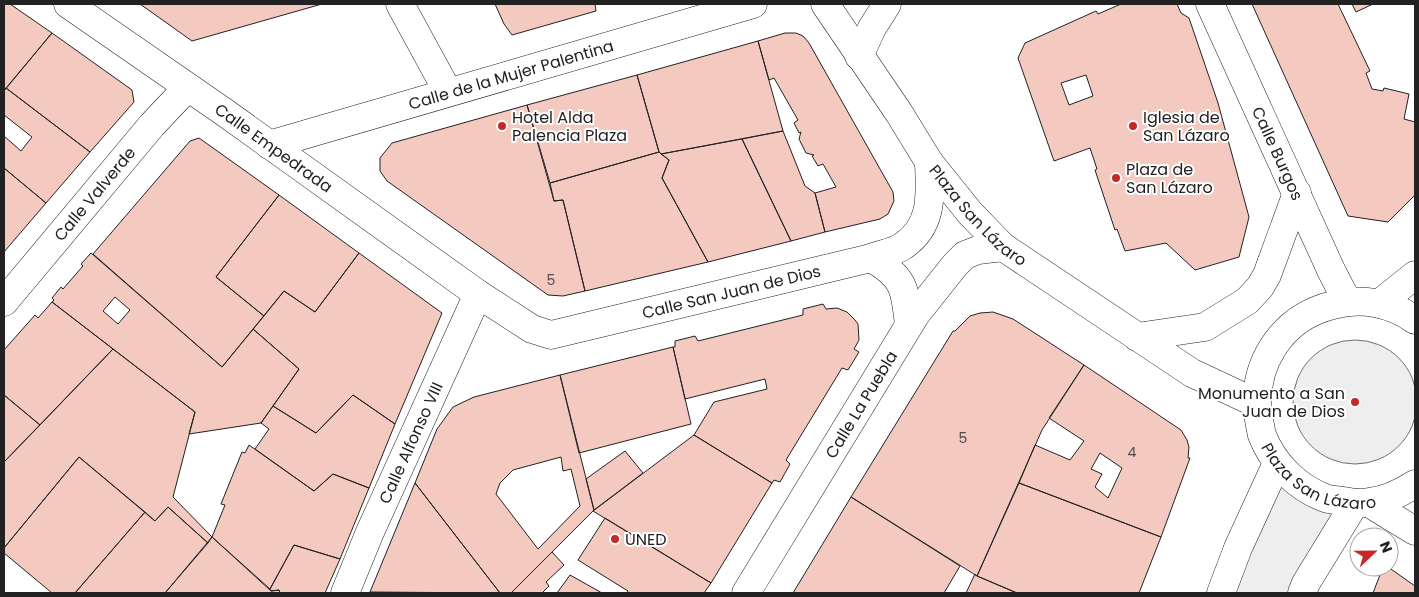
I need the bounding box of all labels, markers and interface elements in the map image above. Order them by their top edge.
street label: Calle de la Mujer Palentina [406,34,616,115]
street label: Calle Empedrada [210,98,337,198]
street label: Calle Burgos [1247,103,1309,204]
place label: Hotel Alda Palencia Plaza [512,106,627,147]
place label: Iglesia de San Lázaro [1143,106,1230,147]
marker: Hotel Alda Palencia Plaza [496,120,508,132]
marker: Iglesia de San Lázaro [1127,120,1139,132]
street label: Calle Valverde [48,142,141,246]
place label: Plaza de San Lázaro [1126,158,1213,199]
street label: Plaza San Lázaro [924,160,1032,271]
marker: Plaza de San Lázaro [1110,172,1122,184]
street label: Calle San Juan de Dios [640,259,823,324]
house number: 5 [547,270,555,290]
street label: Calle La Puebla [819,346,903,462]
street label: Calle Alfonso VIII [373,378,448,507]
place label: Monumento a San Juan de Dios [1198,382,1345,423]
marker: Monumento a San Juan de Dios [1349,396,1361,408]
house number: 5 [959,428,967,448]
street label: Plaza San Lázaro [1256,438,1377,515]
house number: 4 [1128,442,1137,462]
north arrow [1349,527,1399,577]
place label: UNED [625,528,667,551]
marker: UNED [609,533,621,545]
text: N [1375,539,1397,556]

